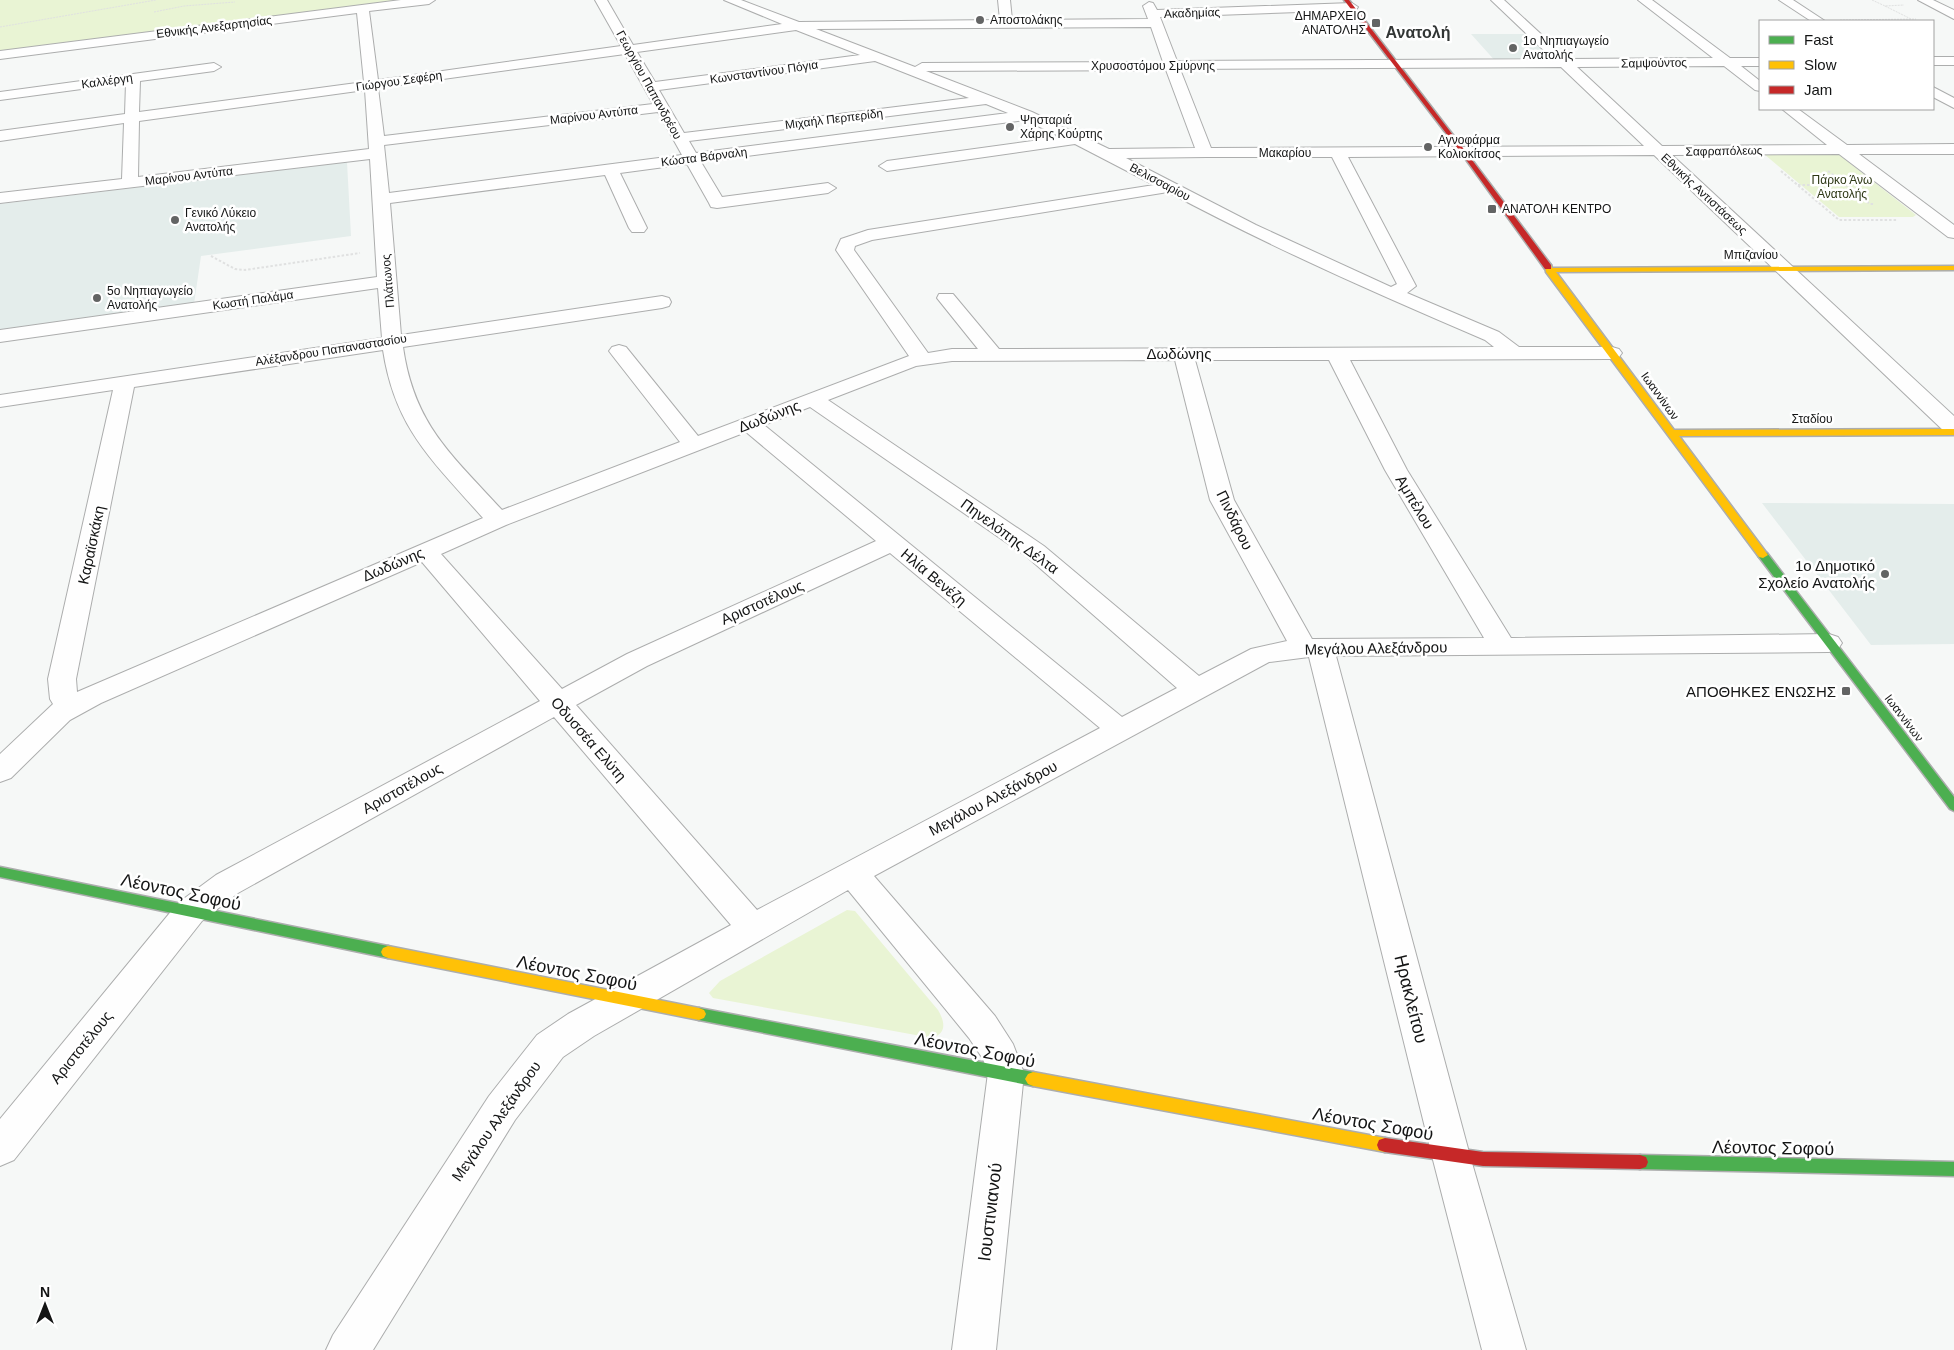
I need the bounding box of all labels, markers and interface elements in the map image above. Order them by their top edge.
street label: Ακαδημίας [1164,5,1221,21]
place label: ΔΗΜΑΡΧΕΙΟ ΑΝΑΤΟΛΗΣ [1295,9,1366,37]
street label: Εθνικής Ανεξαρτησίας [155,13,273,41]
place label: Αποστολάκης [990,13,1063,27]
marker: Αποστολάκης [974,14,986,26]
marker: ΔΗΜΑΡΧΕΙΟ ΑΝΑΤΟΛΗΣ [1370,17,1382,29]
legend [1759,20,1934,110]
district label: Ανατολή [1386,24,1450,41]
street label: Γεωργίου Παπανδρέου [613,28,685,142]
text: Fast [1804,31,1834,48]
place label: 1ο Νηπιαγωγείο Ανατολής [1523,34,1609,62]
marker: 1ο Νηπιαγωγείο Ανατολής [1507,42,1519,54]
street label: Σαμψούντος [1621,55,1687,71]
text: Slow [1804,56,1837,73]
street label: Κωνσταντίνου Πόγια [709,57,819,87]
street label: Χρυσοστόμου Σμύρνης [1091,59,1215,73]
street label: Γιώργου Σεφέρη [355,68,443,94]
street label: Καλλέργη [80,70,134,92]
text: Jam [1804,81,1832,98]
street label: Μαρίνου Αντύπα [549,103,639,127]
street label: Μιχαήλ Περπερίδη [784,106,884,132]
place label: Ψησταριά Χάρης Κούρτης [1020,113,1103,141]
marker: Ψησταριά Χάρης Κούρτης [1004,121,1016,133]
place label: Αγνοφάρμα Κολιοκίτσος [1438,133,1501,161]
marker: Αγνοφάρμα Κολιοκίτσος [1422,141,1434,153]
street label: Σαφραπόλεως [1685,143,1763,159]
street label: Κώστα Βάρναλη [660,145,748,169]
street label: Μακαρίου [1259,146,1311,160]
street label: Εθνικής Αντιστάσεως [1658,151,1750,238]
street label: Βελισσαρίου [1127,160,1193,204]
street label: Μαρίνου Αντύπα [144,164,234,188]
park label: Πάρκο Άνω Ανατολής [1812,173,1872,201]
place label: ΑΝΑΤΟΛΗ ΚΕΝΤΡΟ [1502,202,1611,216]
marker: ΑΝΑΤΟΛΗ ΚΕΝΤΡΟ [1486,203,1498,215]
place label: Γενικό Λύκειο Ανατολής [185,206,256,234]
marker: Γενικό Λύκειο Ανατολής [169,214,181,226]
street label: Μπιζανίου [1724,248,1778,262]
street label: Πλάτωνος [379,253,397,308]
place label: 5ο Νηπιαγωγείο Ανατολής [107,284,193,312]
street label: Κωστή Παλάμα [212,287,294,313]
marker: 5ο Νηπιαγωγείο Ανατολής [91,292,103,304]
street label: Αλέξανδρου Παπαναστασίου [254,331,408,369]
street label: Δωδώνης [1147,345,1211,362]
street label: Ιωαννίνων [1638,369,1682,423]
street label: Δωδώνης [736,396,802,436]
street label: Σταδίου [1792,412,1832,426]
street label: Αμπέλου [1392,472,1438,532]
street label: Πινδάρου [1213,488,1257,552]
street label: Πηνελόπης Δέλτα [958,495,1062,577]
street label: Καραϊσκάκη [74,504,108,586]
street label: Δωδώνης [360,544,426,584]
street label: Ηλία Βενέζη [898,545,970,609]
place label: 1ο Δημοτικό Σχολείο Ανατολής [1758,557,1875,591]
marker: 1ο Δημοτικό Σχολείο Ανατολής [1879,568,1891,580]
street label: Αριστοτέλους [718,576,806,628]
street label: Μεγάλου Αλεξάνδρου [1305,638,1447,658]
place label: ΑΠΟΘΗΚΕΣ ΕΝΩΣΗΣ [1686,683,1836,700]
marker: ΑΠΟΘΗΚΕΣ ΕΝΩΣΗΣ [1840,685,1852,697]
street label: Ιωαννίνων [1882,692,1926,744]
street label: Οδυσσέα Ελύτη [548,693,630,785]
street label: Μεγάλου Αλεξάνδρου [926,757,1060,839]
street label: Αριστοτέλους [359,759,445,817]
street label: Λέοντος Σοφού [119,870,243,914]
street label: Λέοντος Σοφού [515,952,639,994]
street label: Ηρακλείτου [1390,953,1432,1045]
street label: Αριστοτέλους [47,1007,115,1087]
street label: Λέοντος Σοφού [913,1029,1037,1071]
street label: Μεγάλου Αλεξάνδρου [448,1058,544,1184]
street label: Λέοντος Σοφού [1311,1104,1435,1144]
street label: Λέοντος Σοφού [1712,1137,1834,1159]
street label: Ιουστινιανού [974,1161,1006,1263]
north arrow [20,1280,70,1330]
text: N [40,1284,50,1300]

